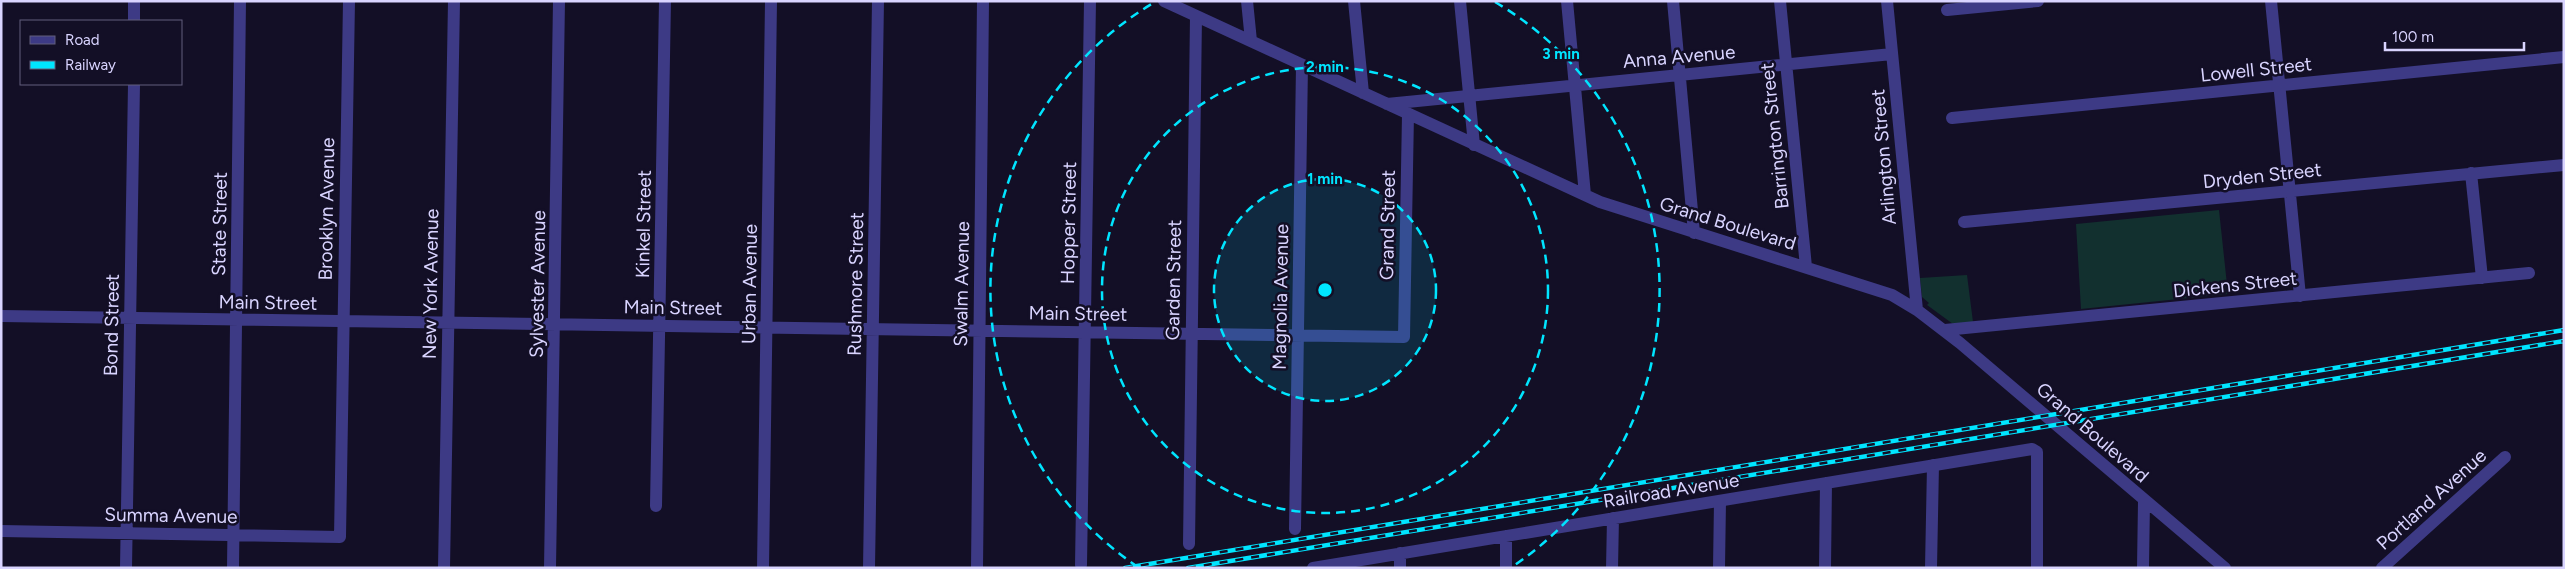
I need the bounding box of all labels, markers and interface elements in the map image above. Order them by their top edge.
legend [20,20,182,85]
scale bar [2385,20,2524,52]
text: 100 m [2392,28,2434,46]
text: Road [65,31,100,49]
street label: Anna Avenue [1622,40,1736,73]
text: 3 min [1542,45,1580,63]
street label: Lowell Street [2199,52,2313,87]
text: Railway [65,56,116,74]
text: 2 min [1306,58,1344,76]
street label: Barrington Street [1755,62,1794,210]
street label: Arlington Street [1866,88,1901,226]
street label: Brooklyn Avenue [314,137,339,281]
street label: Dryden Street [2202,158,2323,193]
street label: Hopper Street [1056,162,1081,284]
street label: Kinkel Street [631,170,656,278]
text: 1 min [1307,170,1343,188]
street label: Grand Street [1375,170,1400,280]
street label: State Street [207,172,232,276]
street label: Grand Boulevard [1657,192,1799,255]
street label: New York Avenue [418,209,443,359]
street label: Sylvester Avenue [525,210,550,358]
street label: Rushmore Street [843,212,868,356]
street label: Garden Street [1161,220,1186,340]
street label: Swalm Avenue [949,221,974,347]
street label: Urban Avenue [737,224,762,344]
street label: Magnolia Avenue [1268,224,1293,370]
street label: Dickens Street [2172,267,2298,302]
street label: Bond Street [99,274,124,376]
centre of rings [1316,281,1334,299]
street label: Main Street [218,290,318,315]
street label: Main Street [623,295,723,320]
street label: Main Street [1028,301,1128,326]
street label: Grand Boulevard [2032,377,2154,487]
street label: Portland Avenue [2372,444,2491,555]
street label: Railroad Avenue [1601,468,1741,513]
street label: Summa Avenue [104,503,238,528]

